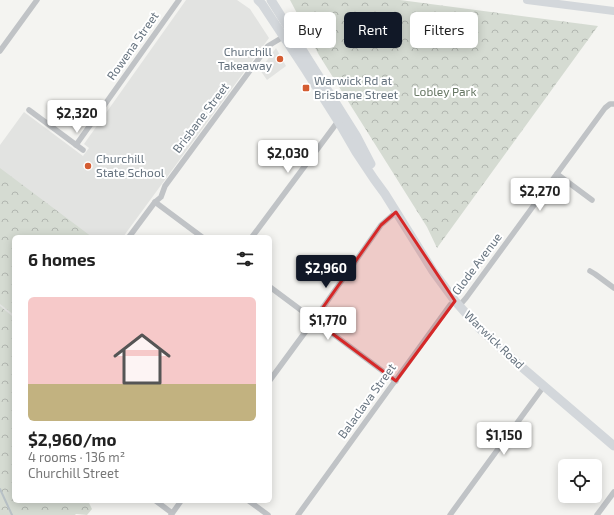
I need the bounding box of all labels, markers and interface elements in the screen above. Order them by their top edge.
street label: Rowena Street [103,8,161,82]
chip: Buy [284,12,336,48]
chip: Rent [344,12,402,48]
chip: Filters [410,12,478,48]
place label: Churchill Takeaway [218,44,273,72]
marker: Churchill Takeaway [275,54,285,64]
place label: Warwick Rd at Brisbane Street [314,73,399,101]
street label: Brisbane Street [169,79,231,155]
marker: Warwick Rd at Brisbane Street [301,83,311,93]
park label: Lobley Park [413,84,477,98]
pin: $2,320 [44,100,110,134]
text: $2,320 [56,105,98,121]
pin: $2,030 [255,140,321,174]
text: $2,030 [267,145,309,161]
place label: Churchill State School [96,151,165,179]
marker: Churchill State School [83,161,93,171]
pin: $2,270 [507,178,573,212]
text: $2,270 [520,183,560,199]
street label: Glode Avenue [448,230,504,297]
icon: filters [234,248,256,270]
text: 6 homes [28,249,96,269]
pin: $2,960 [293,255,359,289]
text: $2,960 [305,260,347,276]
pin: $1,770 [295,307,361,341]
street label: Warwick Road [462,307,527,371]
text: $1,770 [309,312,347,328]
icon: home [106,323,178,395]
street label: Balaclava Street [334,360,398,441]
pin: $1,150 [471,422,537,456]
text: $1,150 [486,427,522,443]
text: $2,960/mo [28,429,117,449]
text: 4 rooms · 136 m² [28,449,125,465]
map controls [558,459,602,503]
button: locate [558,459,602,503]
text: Churchill Street [28,465,119,481]

